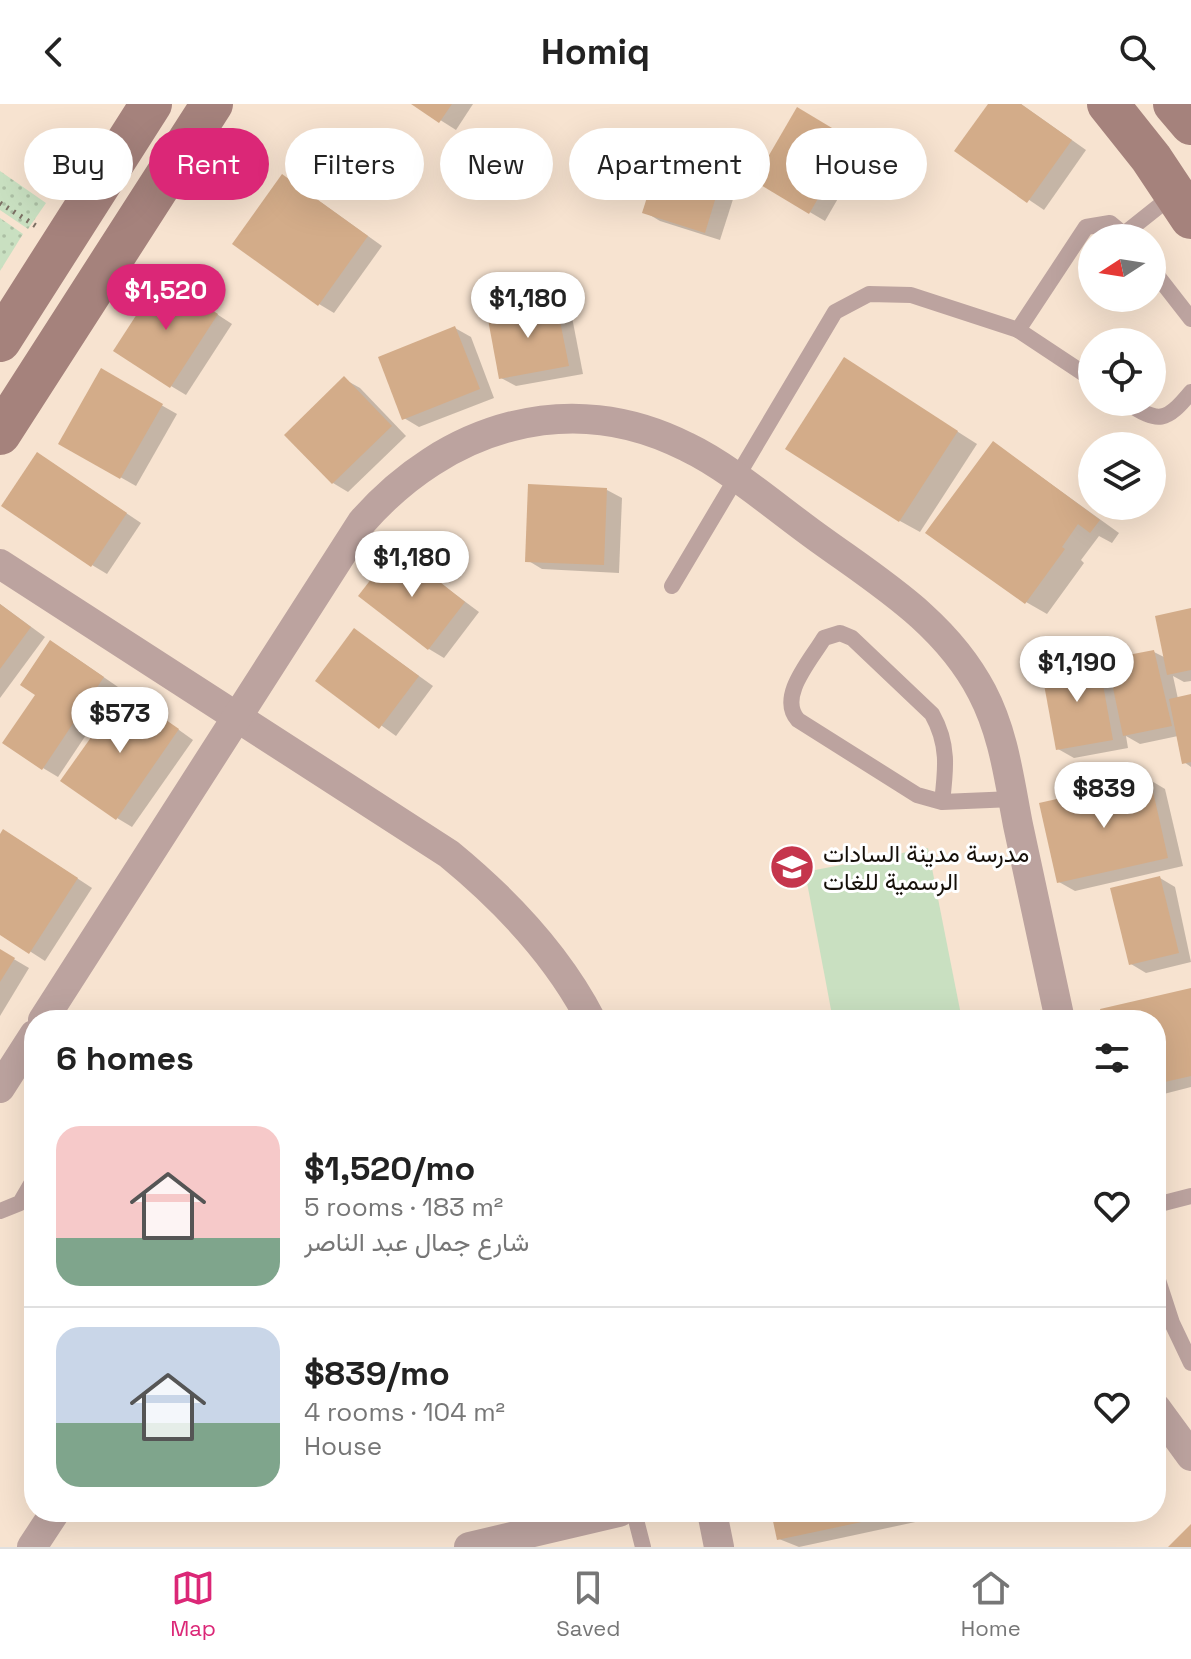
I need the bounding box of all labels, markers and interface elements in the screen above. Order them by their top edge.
text: Homiq [541,29,650,75]
icon: back [32,30,76,74]
icon: search [1115,30,1159,74]
chip: Buy [24,128,133,200]
chip: Rent [149,128,269,200]
chip: Filters [285,128,424,200]
chip: New [440,128,553,200]
chip: Apartment [569,128,770,200]
chip: House [786,128,927,200]
north arrow [1078,224,1166,312]
map controls [1078,224,1166,520]
pin: $1,520 [101,264,231,332]
pin: $1,180 [463,272,593,340]
text: $1,520 [125,273,207,307]
text: $1,180 [489,281,567,315]
button: locate [1078,328,1166,416]
button: layers [1078,432,1166,520]
pin: $1,180 [347,531,477,599]
text: $1,180 [373,540,451,574]
pin: $1,190 [1012,636,1142,704]
text: $1,190 [1038,645,1116,679]
pin: $573 [73,687,167,755]
text: $573 [89,696,151,730]
pin: $839 [1057,762,1151,830]
text: $839 [1072,771,1136,805]
place label: مدرسة مدينة السادات الرسمية للغات [823,838,1029,897]
school or university icon: مدرسة مدينة السادات الرسمية للغات [768,843,816,891]
icon: filters [1090,1036,1134,1080]
text: 6 homes [56,1037,194,1080]
text: $1,520/mo [304,1147,475,1190]
icon: home [120,1158,216,1254]
icon: heart [1090,1184,1134,1228]
text: 5 rooms · 183 m² [304,1190,503,1224]
text: شارع جمال عبد الناصر [304,1225,529,1259]
text: $839/mo [304,1352,450,1395]
icon: home [120,1359,216,1455]
icon: heart [1090,1385,1134,1429]
text: 4 rooms · 104 m² [304,1395,505,1429]
text: House [304,1429,382,1463]
tab: Map [170,1566,216,1642]
tab: Saved [556,1566,621,1642]
tab: Home [961,1566,1021,1642]

